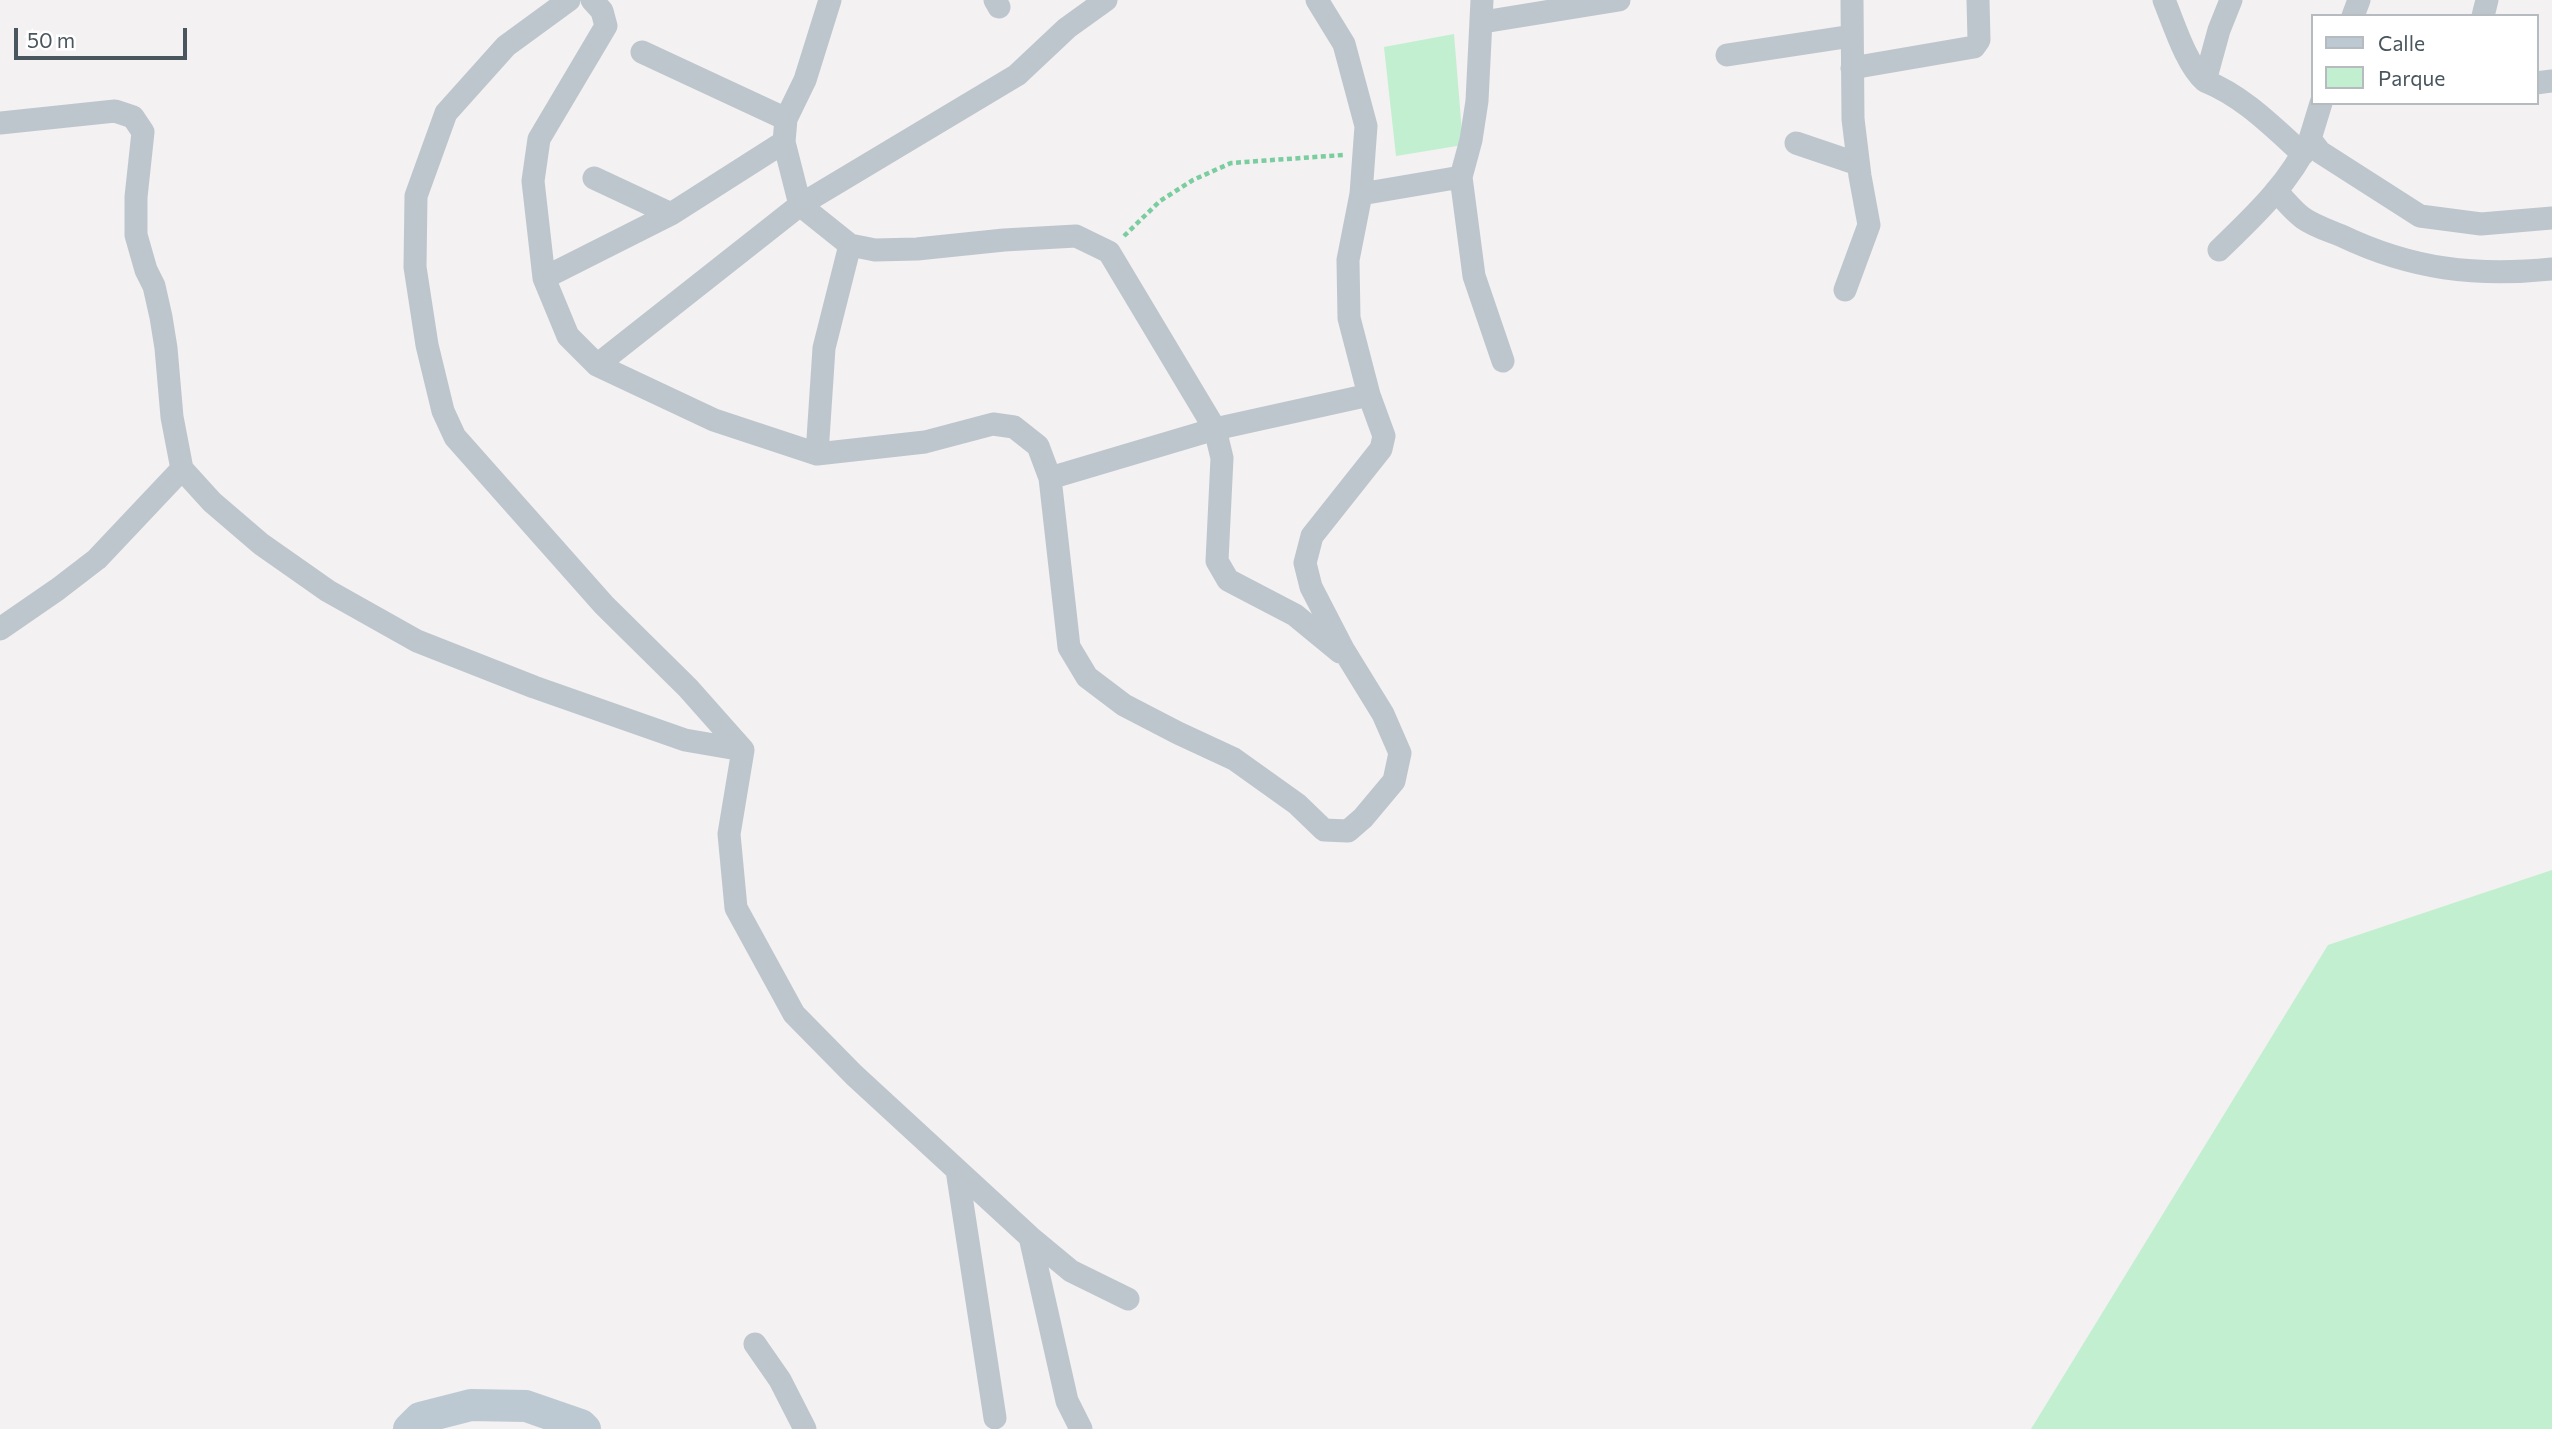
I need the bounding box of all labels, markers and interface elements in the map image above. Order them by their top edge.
scale bar [18,14,191,58]
legend [2310,14,2538,105]
text: 50 m [27,27,75,52]
text: Calle [2378,30,2425,55]
text: Parque [2378,65,2445,90]

